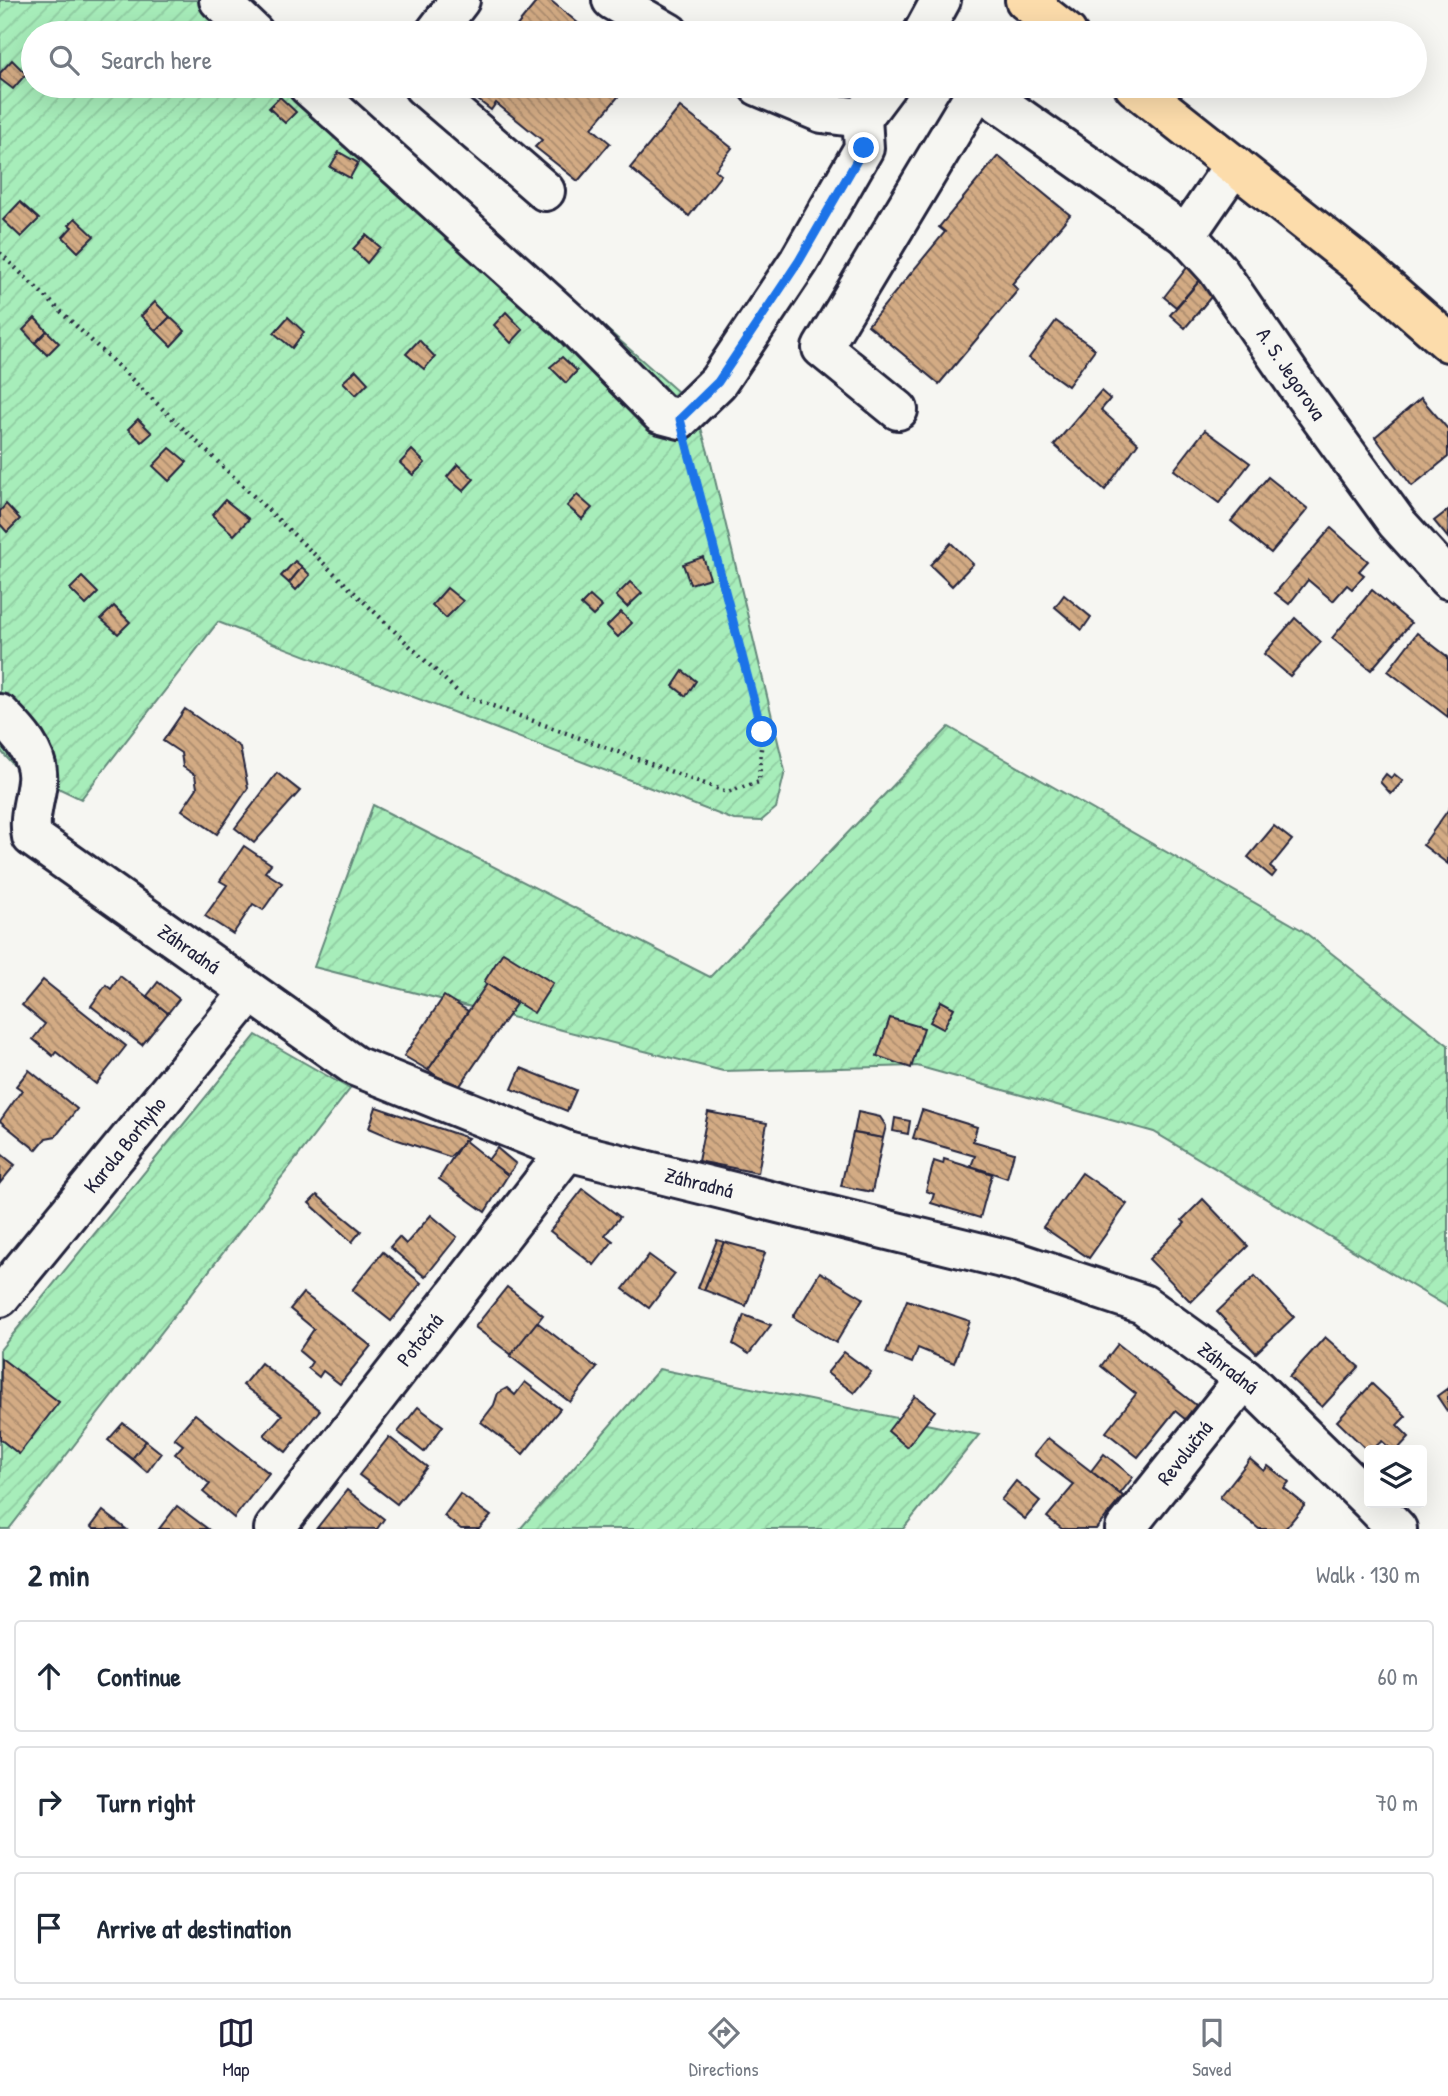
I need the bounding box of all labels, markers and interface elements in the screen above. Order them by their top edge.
search box [21,21,1427,98]
icon: search [45,41,83,79]
text: Search here [101,42,212,77]
route end [848,132,879,163]
street label: A. S. Jegorova [1250,322,1333,426]
route start [746,716,777,747]
street label: Záhradná [152,917,226,981]
street label: Karola Borhyho [77,1090,173,1199]
street label: Záhradná [662,1160,737,1205]
street label: Potočná [390,1307,450,1372]
street label: Záhradná [1192,1335,1265,1401]
street label: Revolučná [1150,1414,1219,1491]
map controls [1364,1445,1427,1508]
button: layers [1364,1445,1427,1508]
text: 2 min [28,1555,90,1595]
text: Walk · 130 m [1316,1559,1420,1590]
icon: ahead [30,1657,68,1695]
text: Continue [97,1659,181,1694]
text: 60 m [1378,1661,1418,1692]
icon: right [30,1783,68,1821]
text: Turn right [97,1785,195,1820]
text: 70 m [1375,1787,1418,1818]
icon: arrive [30,1909,68,1947]
text: Arrive at destination [97,1911,292,1946]
tab: Map [217,2014,255,2082]
tab: Directions [689,2014,759,2082]
tab: Saved [1192,2014,1231,2082]

